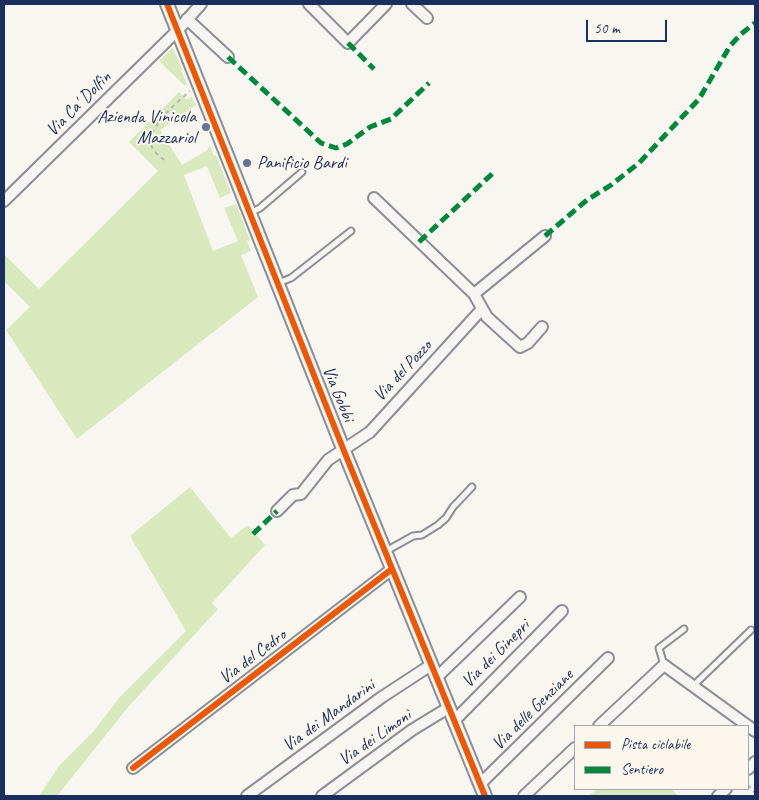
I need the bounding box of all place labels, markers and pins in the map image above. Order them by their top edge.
place label: Azienda Vinicola Mazzariol [97,106,196,148]
marker: Azienda Vinicola Mazzariol [200,121,212,133]
place label: Panificio Bardi [257,152,347,174]
marker: Panificio Bardi [241,157,253,169]

